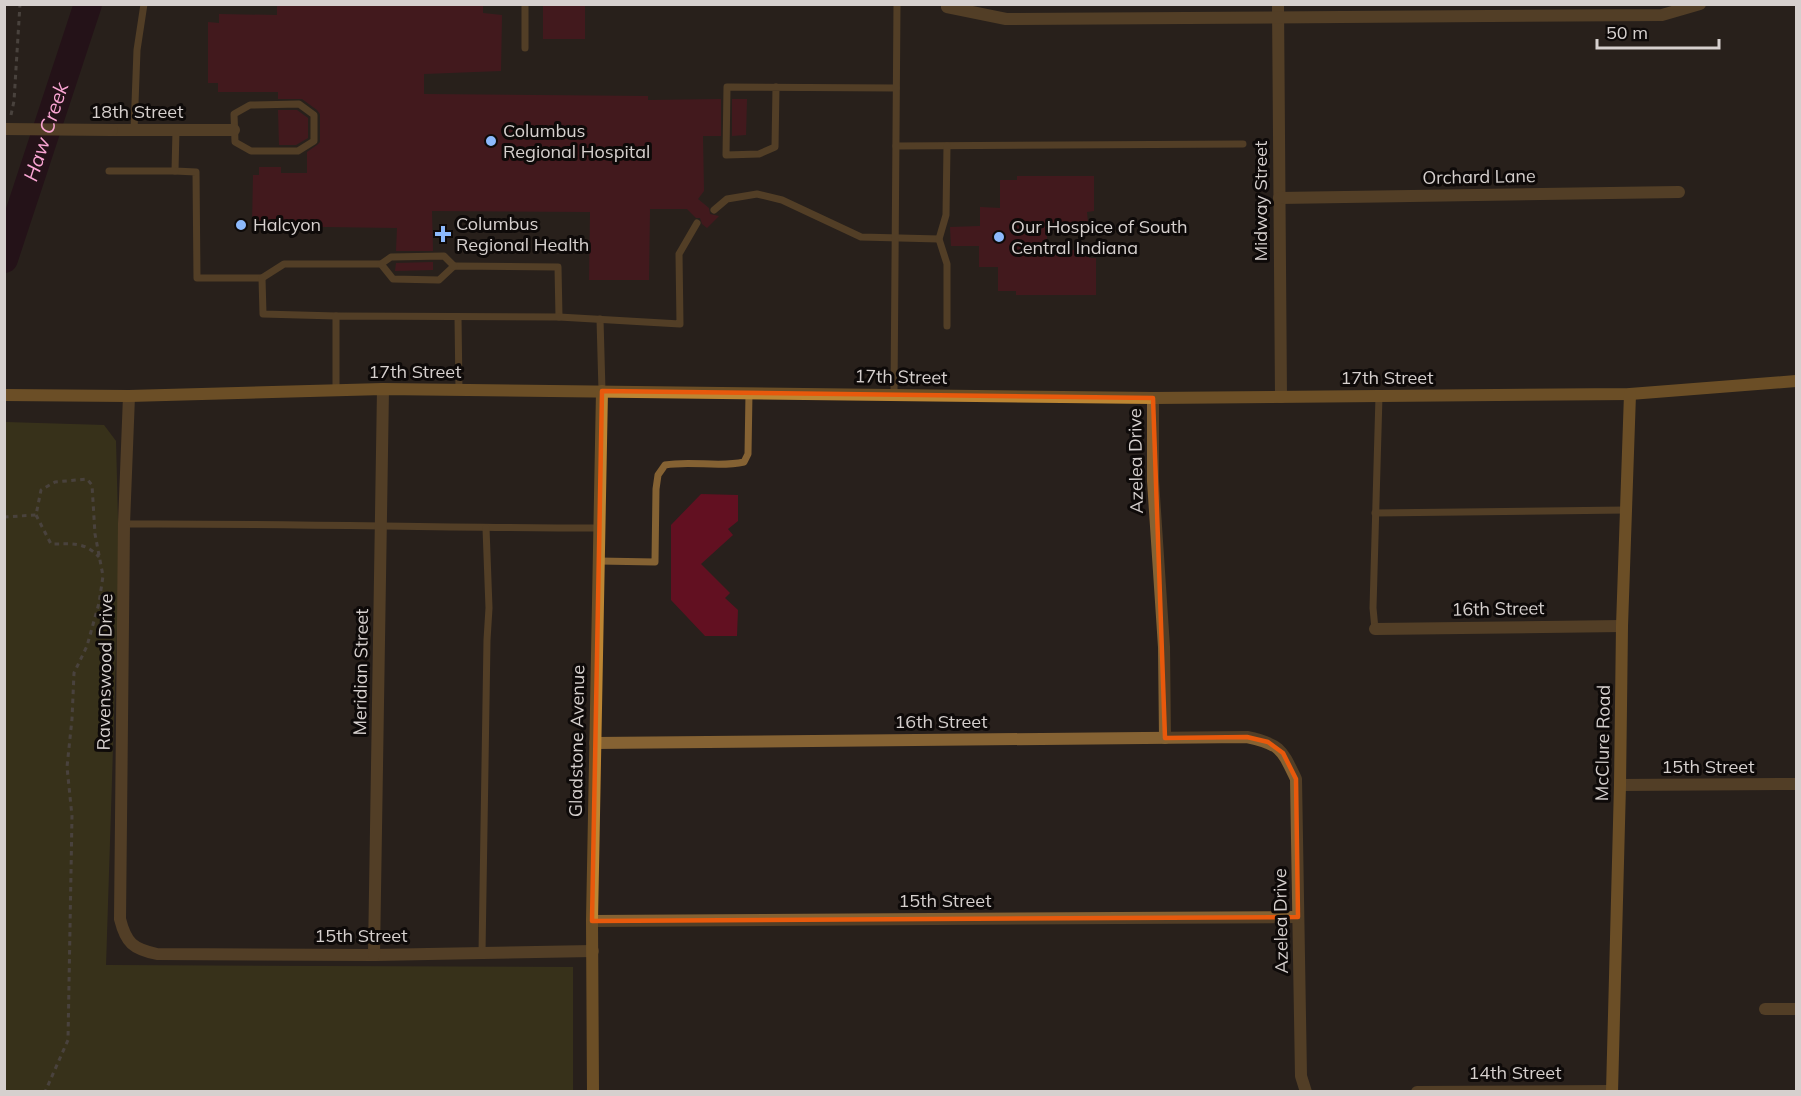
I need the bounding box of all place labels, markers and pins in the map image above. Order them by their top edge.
place label: Columbus Regional Hospital [503,119,650,163]
marker: Columbus Regional Hospital [484,134,498,148]
place label: Columbus Regional Health [456,212,589,256]
place label: Halcyon [253,213,321,236]
place label: Our Hospice of South Central Indiana [1011,215,1188,259]
marker: Halcyon [234,218,248,232]
marker: Columbus Regional Health [434,225,452,243]
marker: Our Hospice of South Central Indiana [992,230,1006,244]

